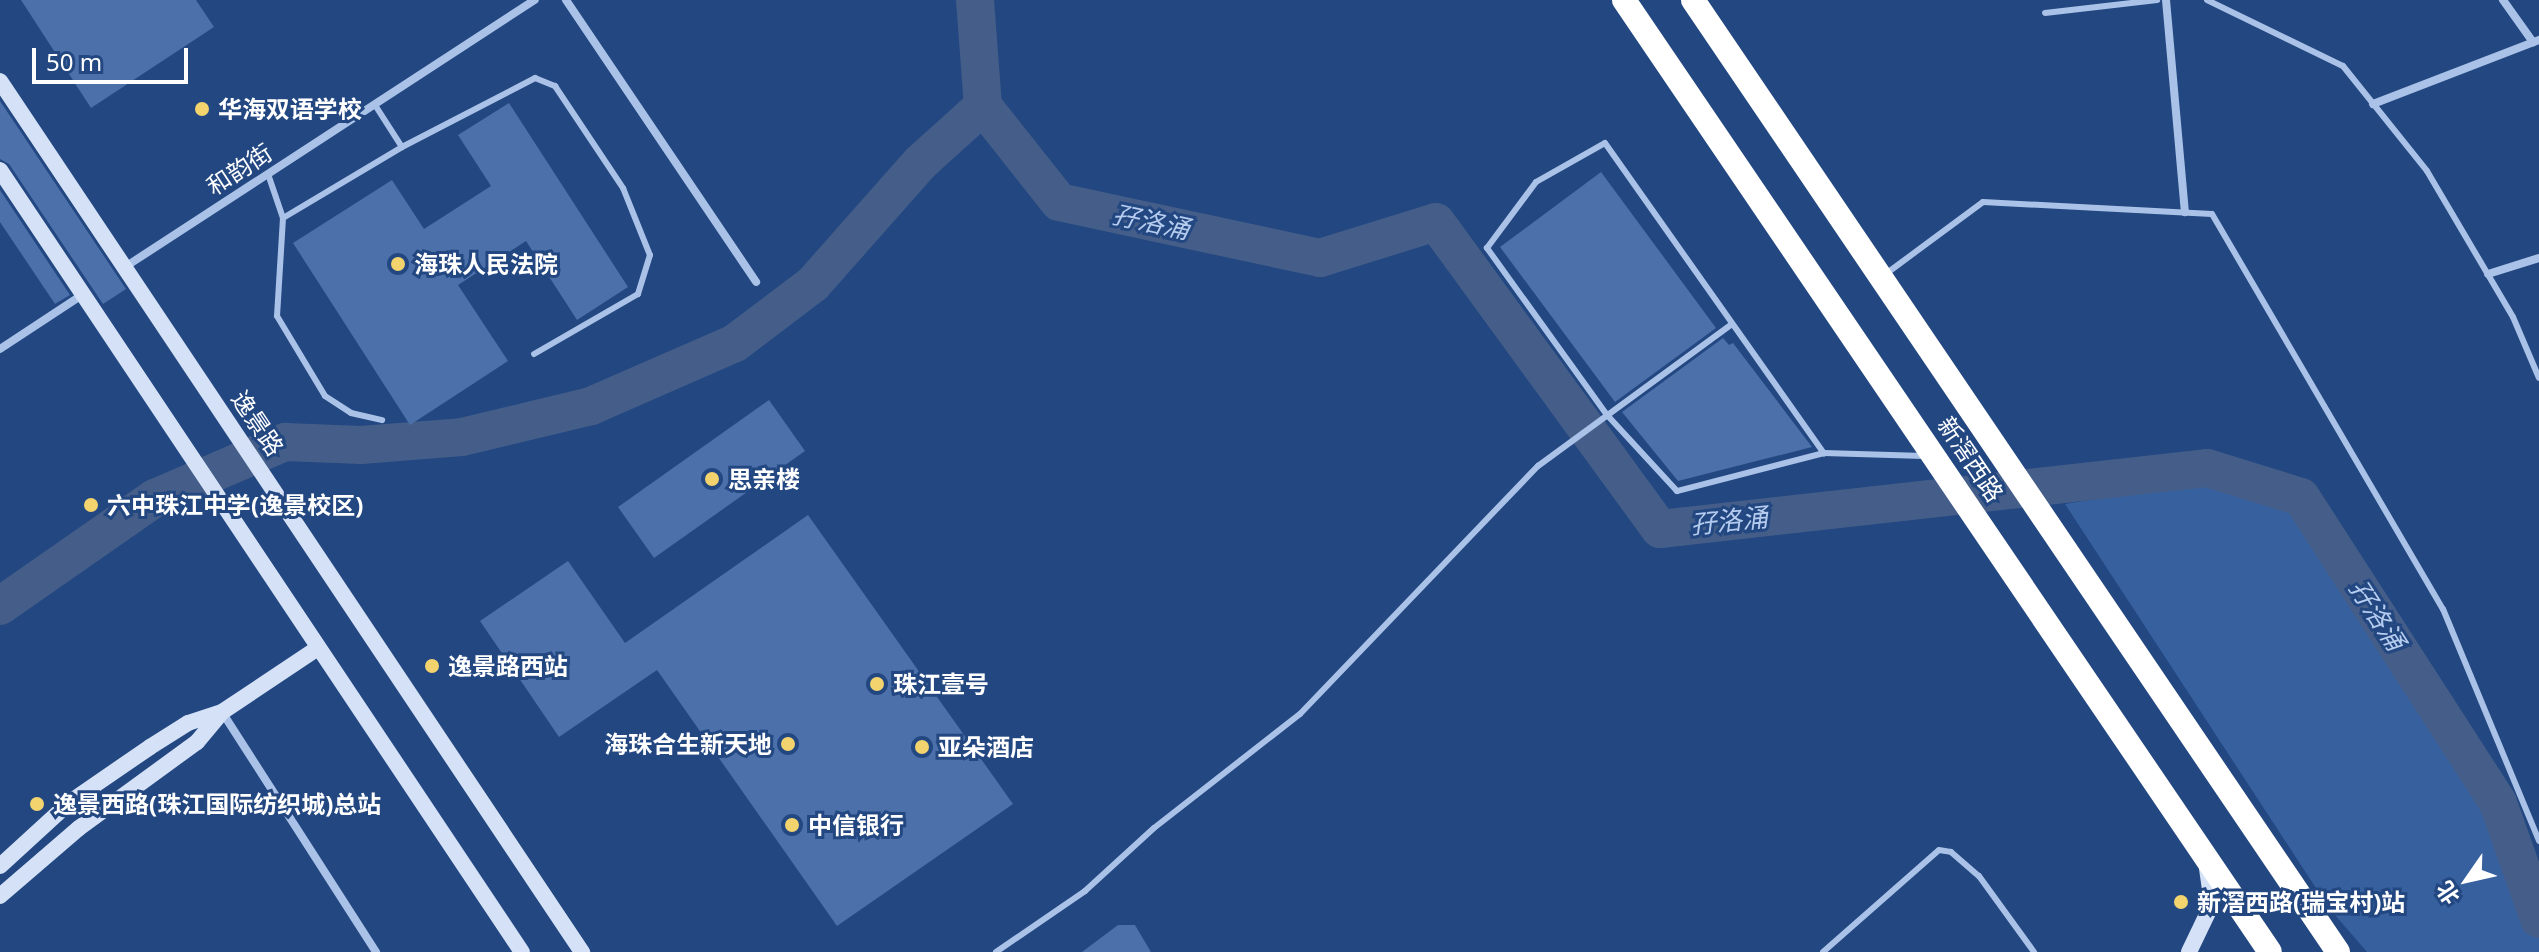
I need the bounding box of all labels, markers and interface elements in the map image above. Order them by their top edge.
scale bar [36,32,192,82]
text: 50 m [46,45,102,78]
place label: 华海双语学校 [218,95,362,123]
marker: 华海双语学校 [193,100,211,118]
street label: 和韵街 [201,137,277,201]
water label: 孖洛涌 [1110,199,1192,245]
place label: 海珠人民法院 [414,250,558,278]
marker: 海珠人民法院 [389,255,407,273]
street label: 逸景路 [226,385,290,461]
street label: 新滘西路 [1932,411,2010,507]
place label: 思亲楼 [728,465,800,493]
marker: 思亲楼 [703,470,721,488]
place label: 六中珠江中学(逸景校区) [107,491,363,519]
marker: 六中珠江中学(逸景校区) [82,496,100,514]
water label: 孖洛涌 [1689,501,1769,541]
water label: 孖洛涌 [2343,574,2411,656]
place label: 逸景路西站 [448,652,568,680]
marker: 逸景路西站 [423,657,441,675]
place label: 珠江壹号 [893,670,989,698]
marker: 珠江壹号 [868,675,886,693]
place label: 海珠合生新天地 [604,730,772,758]
place label: 亚朵酒店 [938,733,1034,761]
marker: 海珠合生新天地 [779,735,797,753]
marker: 亚朵酒店 [913,738,931,756]
place label: 逸景西路(珠江国际纺织城)总站 [53,790,381,818]
marker: 逸景西路(珠江国际纺织城)总站 [28,795,46,813]
place label: 中信银行 [808,811,904,839]
marker: 中信银行 [783,816,801,834]
north arrow [2427,840,2507,920]
text: 北 [2429,876,2466,911]
place label: 新滘西路(瑞宝村)站 [2197,888,2405,916]
marker: 新滘西路(瑞宝村)站 [2172,893,2190,911]

